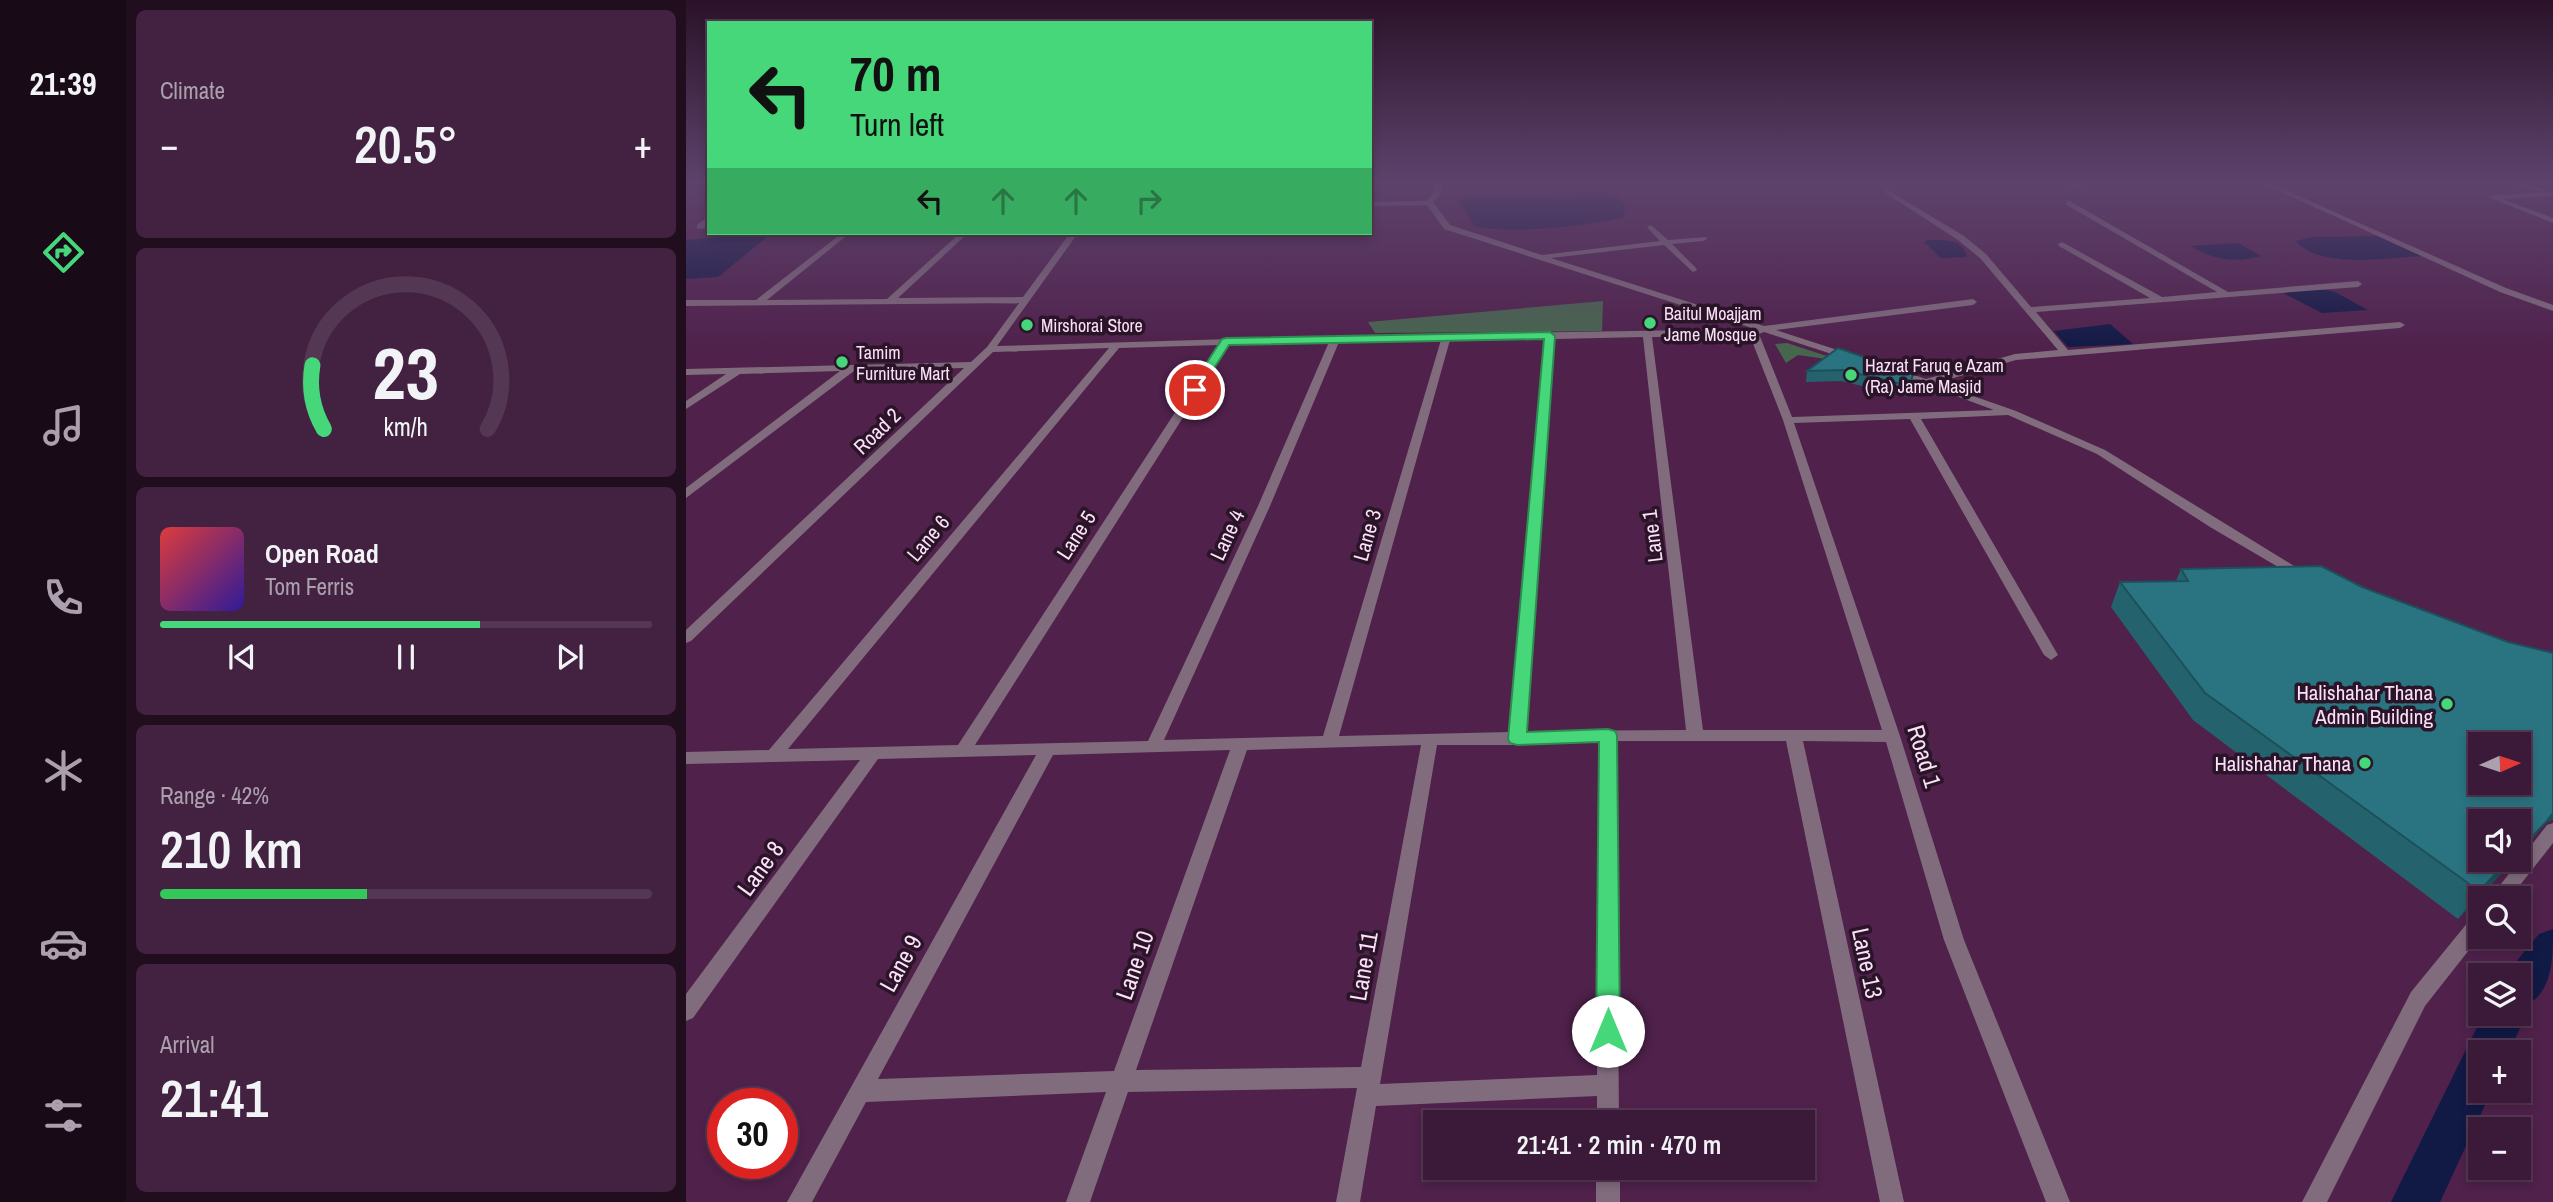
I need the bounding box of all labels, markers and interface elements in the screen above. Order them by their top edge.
text: 70 m [850,40,942,106]
icon: left [735,49,826,140]
text: 21:39 [29,62,97,105]
text: Climate [160,75,225,106]
text: Turn left [850,103,944,146]
text: 20.5° [354,109,458,179]
text: − [160,119,178,170]
text: + [634,119,652,170]
icon: left [911,182,949,220]
icon: ahead [984,182,1022,220]
icon: ahead [1057,182,1095,220]
icon: right [1130,182,1168,220]
icon: directions [39,228,88,277]
place label: Baitul Moajjam Jame Mosque [1664,301,1762,347]
place label: Mirshorai Store [1041,313,1143,338]
marker: Baitul Moajjam Jame Mosque [1642,315,1658,331]
marker: Mirshorai Store [1019,317,1035,333]
text: 23 [373,324,439,422]
place label: Tamim Furniture Mart [856,340,950,386]
place label: Hazrat Faruq e Azam (Ra) Jame Masjid [1865,353,2004,399]
marker: Tamim Furniture Mart [834,354,850,370]
pin [1165,360,1225,420]
marker: Hazrat Faruq e Azam (Ra) Jame Masjid [1843,367,1859,383]
icon: arrive [1176,371,1214,409]
icon: music [39,401,88,450]
street label: Road 2 [847,401,907,461]
text: km/h [384,409,428,443]
street label: Lane 5 [1049,505,1103,565]
street label: Lane 4 [1203,505,1251,565]
street label: Lane 3 [1346,506,1388,564]
street label: Lane 1 [1634,508,1670,564]
street label: Lane 6 [900,509,956,567]
text: Open Road [265,536,379,571]
text: Tom Ferris [265,571,354,602]
icon: phone [39,573,88,622]
icon: previous [223,638,261,676]
icon: pause [387,638,425,676]
icon: next [551,638,589,676]
place label: Halishahar Thana Admin Building [2296,678,2433,731]
marker: Halishahar Thana Admin Building [2439,696,2455,712]
street label: Road 1 [1900,721,1950,791]
north arrow [2468,732,2530,794]
map controls [2468,732,2531,1180]
icon: climate [39,746,88,795]
place label: Halishahar Thana [2214,749,2351,778]
marker: Halishahar Thana [2357,755,2373,771]
text: Range · 42% [160,780,269,811]
button: sound [2468,809,2531,872]
text: 210 km [160,814,303,884]
street label: Lane 8 [729,834,791,902]
button: search [2468,886,2531,949]
icon: car [39,919,88,968]
street label: Lane 13 [1845,925,1891,1001]
street label: Lane 10 [1107,926,1161,1004]
street label: Lane 9 [871,929,929,997]
street label: Lane 11 [1341,929,1385,1003]
button: layers [2468,963,2531,1026]
position arrow [1571,994,1645,1068]
text: Arrival [160,1029,215,1060]
button: + [2468,1040,2531,1103]
text: 21:41 [160,1063,268,1133]
speed limit sign: 30 [707,1088,798,1179]
icon: filters [39,1091,88,1140]
button: − [2468,1117,2531,1180]
text: 21:41 · 2 min · 470 m [1517,1127,1721,1162]

